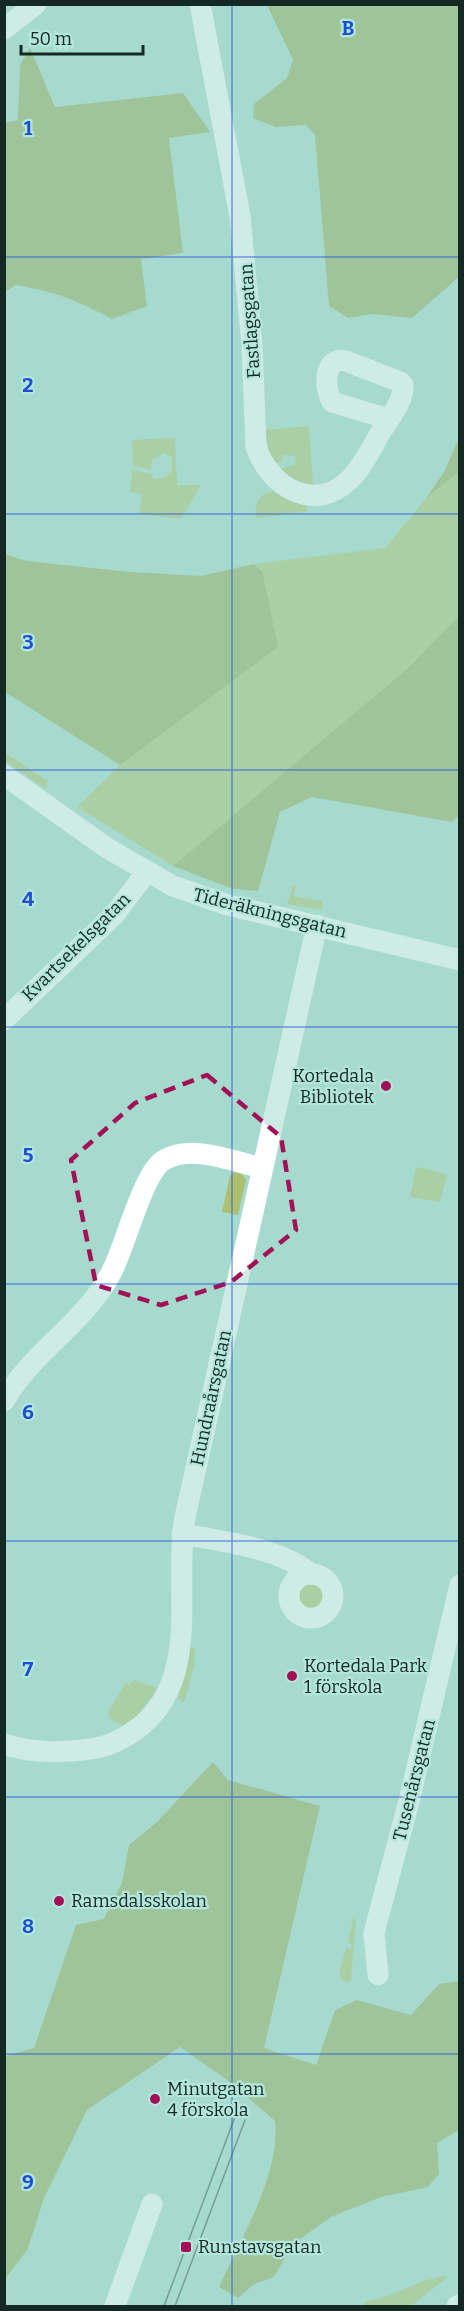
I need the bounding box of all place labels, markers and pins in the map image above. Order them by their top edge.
place label: Kortedala Bibliotek [293,1065,375,1108]
marker: Kortedala Bibliotek [379,1079,393,1093]
place label: Kortedala Park 1 förskola [304,1655,428,1698]
marker: Kortedala Park 1 förskola [285,1669,299,1683]
place label: Ramsdalsskolan [71,1890,208,1912]
marker: Ramsdalsskolan [52,1894,66,1908]
place label: Minutgatan 4 förskola [167,2078,265,2121]
marker: Minutgatan 4 förskola [148,2092,162,2106]
place label: Runstavsgatan [198,2236,322,2258]
marker: Runstavsgatan [179,2240,193,2254]

